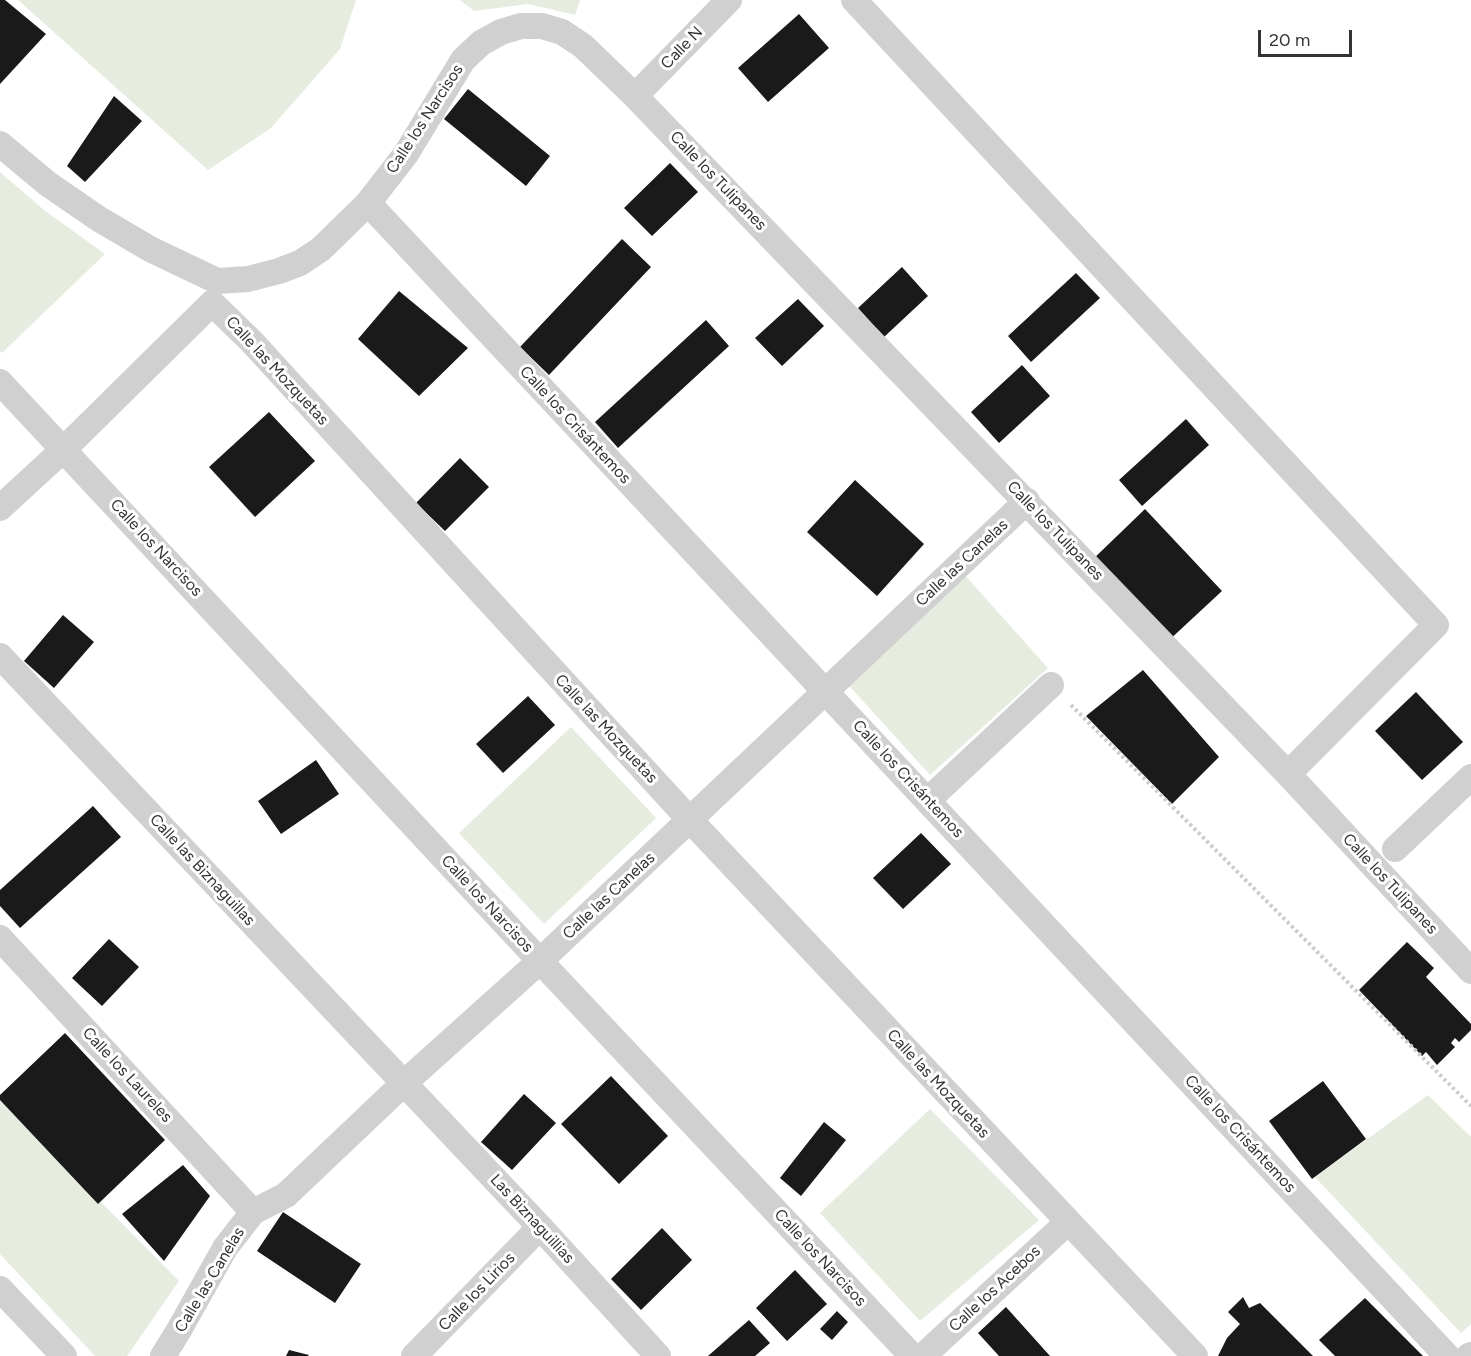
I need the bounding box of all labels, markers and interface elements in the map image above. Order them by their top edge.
scale bar [1261,18,1356,56]
street label: Calle N [657,23,707,73]
text: 20 m [1269,29,1310,51]
street label: Calle los Narcisos [383,61,467,177]
street label: Calle los Tulipanes [666,127,770,235]
street label: Calle las Mozquetas [222,313,332,429]
street label: Calle los Crisántemos [515,362,635,488]
street label: Calle los Tulipanes [1003,477,1107,585]
street label: Calle los Narcisos [106,495,206,601]
street label: Calle las Canelas [912,515,1012,611]
street label: Calle las Mozquetas [551,671,661,787]
street label: Calle los Crisántemos [848,716,968,842]
street label: Calle las Biznaguillas [145,810,259,930]
street label: Calle los Tulipanes [1338,830,1442,938]
street label: Calle las Canelas [559,848,659,944]
street label: Calle los Narcisos [437,851,537,957]
street label: Calle los Laureles [78,1024,176,1126]
street label: Calle las Mozquetas [883,1026,993,1142]
street label: Calle los Crisántemos [1180,1071,1300,1197]
street label: Las Biznaguillias [486,1171,578,1267]
street label: Calle los Narcisos [770,1205,870,1311]
street label: Calle las Canelas [171,1224,249,1336]
street label: Calle los Acebos [945,1242,1045,1336]
street label: Calle los Lirios [435,1249,519,1335]

